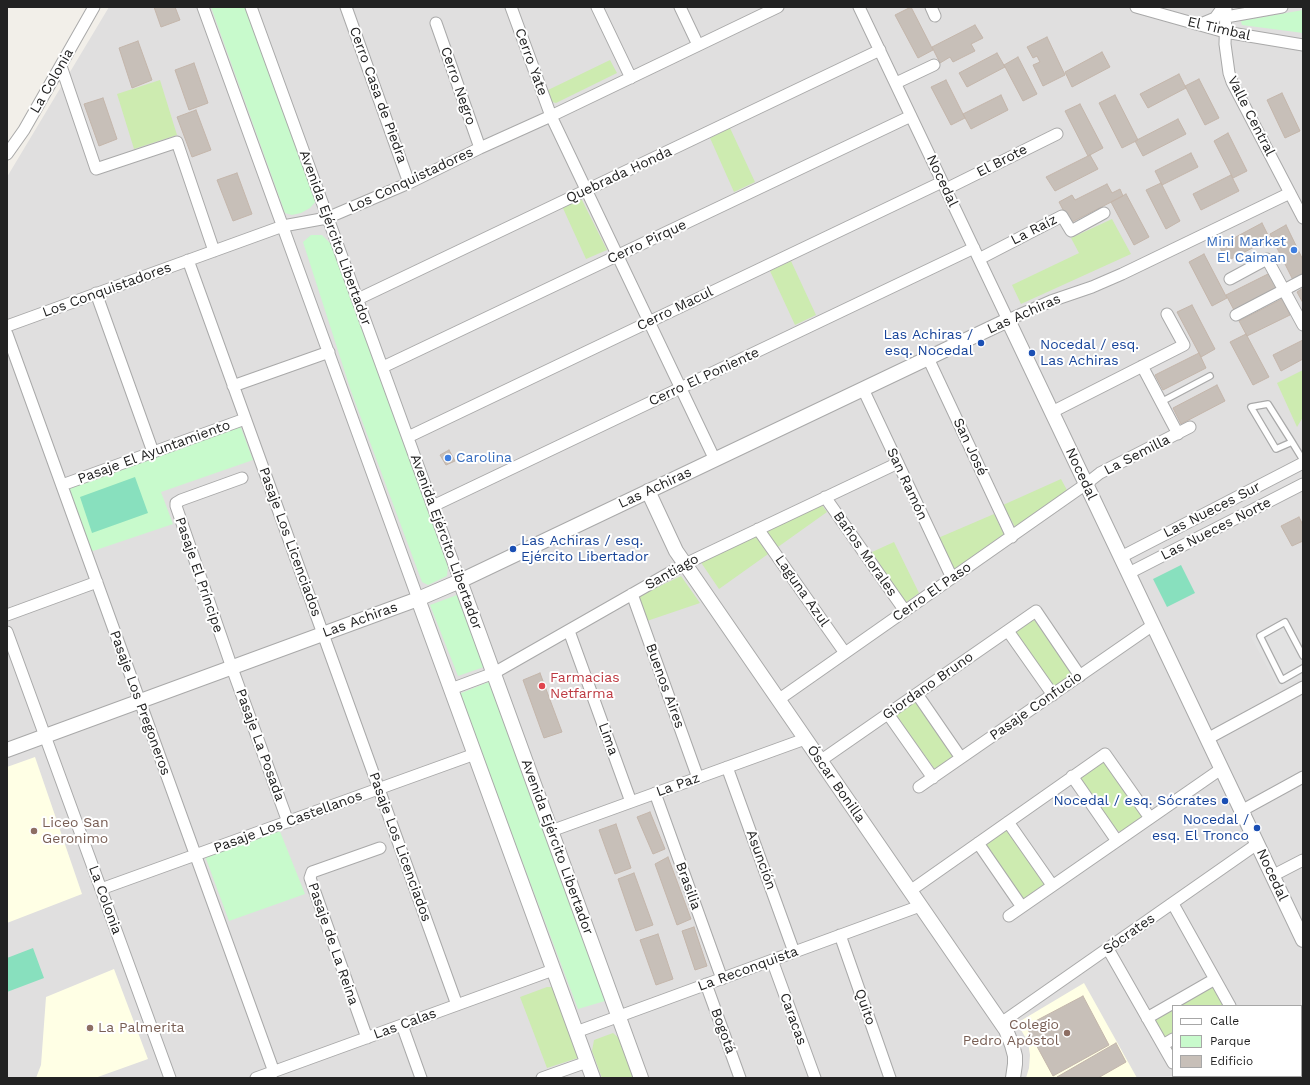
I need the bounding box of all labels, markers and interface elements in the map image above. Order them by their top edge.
street label: El Timbal [1186,14,1252,44]
street label: Cerro Casa de Piedra [346,25,410,165]
street label: Cerro Yate [511,26,551,98]
street label: Cerro Negro [437,45,479,127]
street label: La Colonia [27,46,77,116]
street label: Valle Central [1224,73,1278,159]
street label: El Brote [974,141,1030,181]
street label: Quebrada Honda [563,143,675,207]
street label: Los Conquistadores [346,144,476,216]
street label: Avenida Ejército Libertador [295,148,375,328]
street label: Nocedal [923,152,961,210]
street label: La Raíz [1008,211,1060,249]
street label: Cerro Pirque [605,216,689,268]
place label: Mini Market El Caiman [1206,234,1286,266]
marker: Mini Market El Caiman [1289,245,1299,255]
street label: Los Conquistadores [40,259,174,321]
street label: Cerro Macul [634,283,716,335]
street label: Las Achiras [985,290,1063,338]
place label: Las Achiras / esq. Nocedal [883,327,973,360]
place label: Nocedal / esq. Las Achiras [1040,337,1139,370]
marker: Las Achiras / esq. Nocedal [976,338,986,348]
street label: Cerro El Poniente [646,344,762,410]
marker: Nocedal / esq. Las Achiras [1027,348,1037,358]
street label: San José [949,415,991,479]
street label: Pasaje El Ayuntamiento [75,417,233,487]
street label: La Semilla [1101,431,1173,479]
street label: San Ramón [883,445,931,523]
street label: Nocedal [1062,445,1100,503]
place label: Carolina [456,450,512,466]
street label: Avenida Ejército Libertador [406,452,486,632]
marker: Carolina [443,453,453,463]
street label: Las Achiras [616,464,694,512]
street label: Pasaje Los Licenciados [255,465,325,619]
street label: Las Nueces Sur [1161,478,1263,542]
street label: Las Nueces Norte [1158,494,1274,564]
street label: Baños Morales [830,508,900,600]
street label: Pasaje El Príncipe [171,515,227,635]
place label: Las Achiras / esq. Ejército Libertador [521,533,649,566]
marker: Las Achiras / esq. Ejército Libertador [508,544,518,554]
street label: Santiago [642,550,702,594]
street label: Laguna Azul [771,552,833,630]
street label: Cerro El Paso [889,559,975,625]
street label: Las Achiras [320,599,400,641]
street label: Pasaje Los Pregoneros [106,628,174,778]
street label: Buenos Aires [642,641,688,731]
street label: Giordano Bruno [879,648,977,724]
street label: Pasaje Confucio [987,668,1085,744]
place label: Farmacias Netfarma [550,670,620,702]
marker: Farmacias Netfarma [537,681,547,691]
street label: Pasaje La Posada [232,687,288,803]
street label: Lima [594,720,622,758]
street label: Óscar Bonilla [803,742,869,826]
street label: Avenida Ejército Libertador [517,757,597,937]
street label: La Paz [654,769,702,801]
street label: Pasaje Los Licenciados [365,770,435,924]
street label: Pasaje Los Castellanos [211,787,365,857]
place label: Nocedal / esq. Sócrates [1053,793,1217,809]
marker: Nocedal / esq. Sócrates [1220,796,1230,806]
place label: Nocedal / esq. El Tronco [1152,812,1249,844]
place label: Liceo San Geronimo [42,815,109,848]
marker: Nocedal / esq. El Tronco [1252,823,1262,833]
marker: Liceo San Geronimo [29,826,39,836]
street label: Asunción [742,828,780,892]
street label: Nocedal [1253,846,1291,904]
street label: Brasilia [672,860,704,912]
street label: La Colonia [85,863,125,937]
street label: Pasaje de La Reina [304,881,362,1007]
street label: Sócrates [1100,910,1158,958]
street label: La Reconquista [696,943,800,995]
street label: Quito [851,987,879,1027]
street label: Caracas [776,991,810,1047]
street label: Las Calas [371,1005,439,1043]
legend [1172,1005,1302,1077]
street label: Bogotá [707,1006,739,1056]
text: Calle [1210,1014,1239,1028]
place label: Colegio Pedro Apóstol [963,1017,1059,1050]
place label: La Palmerita [98,1020,184,1036]
marker: La Palmerita [85,1023,95,1033]
marker: Colegio Pedro Apóstol [1062,1028,1072,1038]
text: Parque [1210,1034,1251,1048]
text: Edificio [1210,1054,1253,1068]

